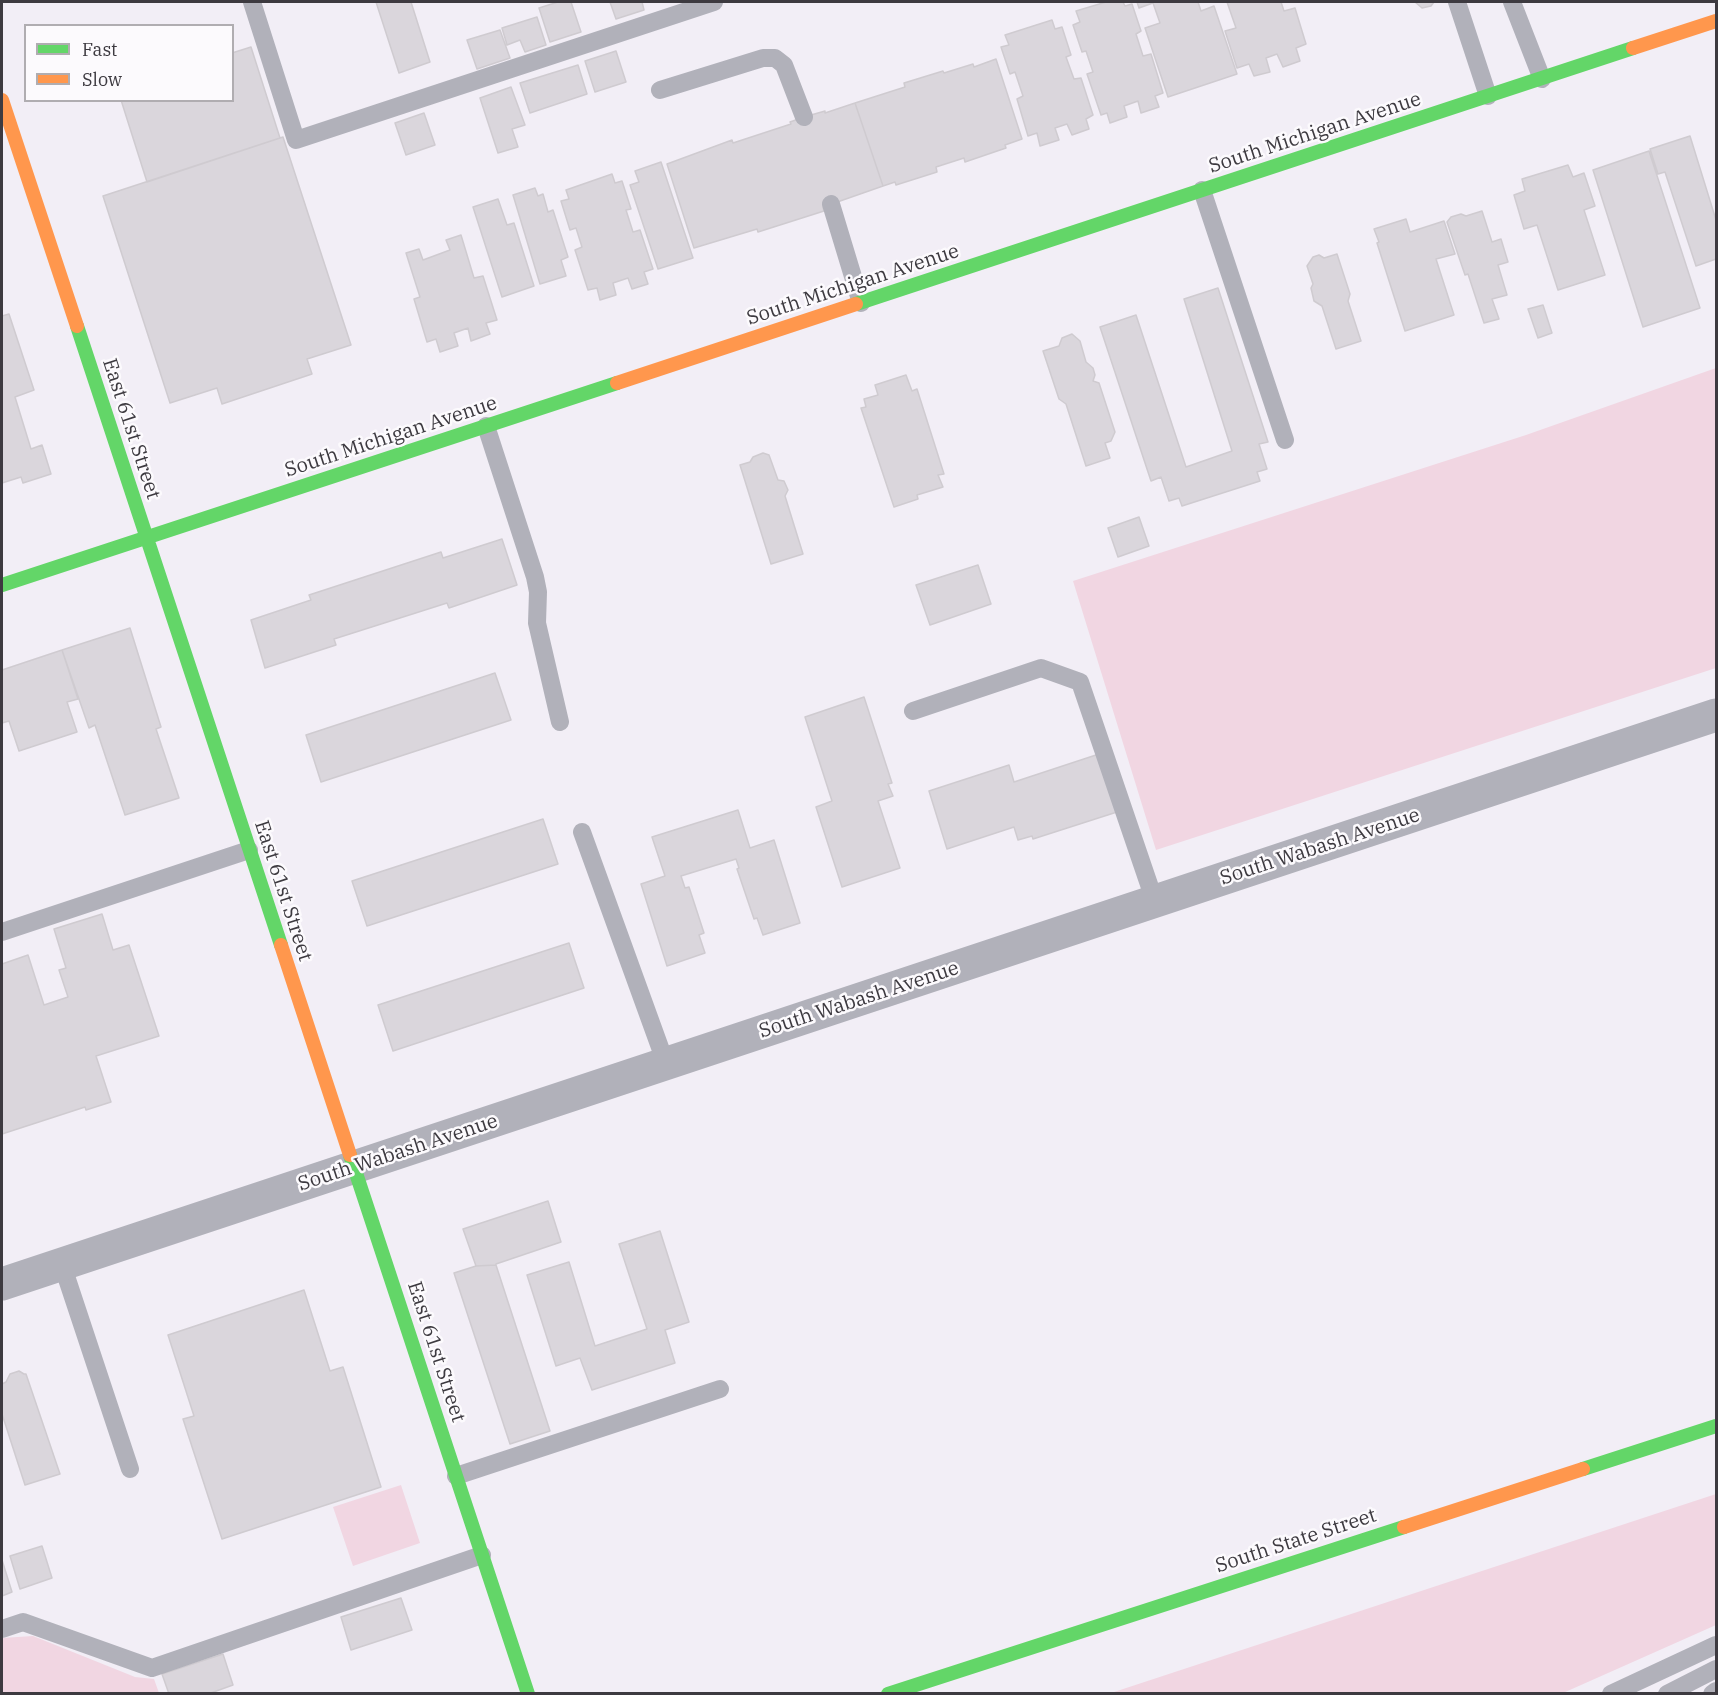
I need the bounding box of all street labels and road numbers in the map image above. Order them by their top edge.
street label: South Michigan Avenue [1206,87,1424,179]
street label: South Michigan Avenue [744,239,962,331]
street label: East 61st Street [97,356,165,502]
street label: South Michigan Avenue [282,391,500,483]
street label: South Wabash Avenue [1217,803,1423,891]
street label: East 61st Street [249,818,317,964]
street label: South Wabash Avenue [756,956,962,1044]
street label: South Wabash Avenue [295,1109,501,1197]
street label: East 61st Street [402,1279,470,1425]
street label: South State Street [1213,1504,1379,1578]

